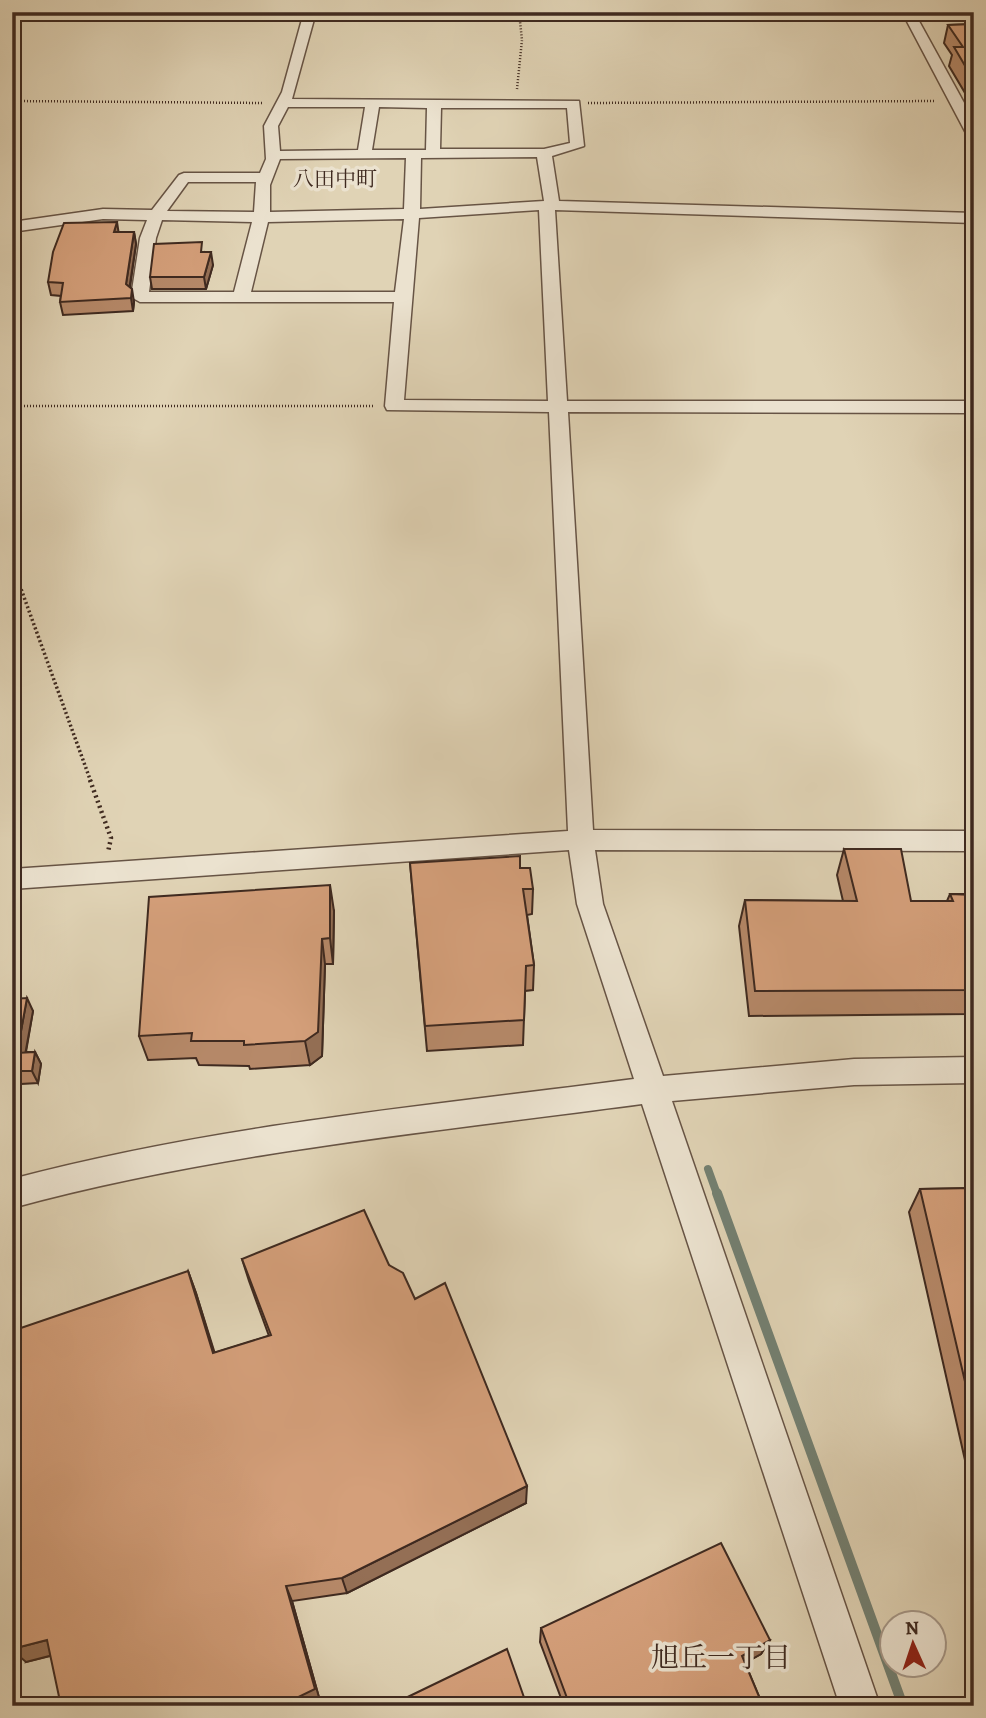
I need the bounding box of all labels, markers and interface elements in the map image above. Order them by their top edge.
district label: 八田中町 [293,165,377,193]
north arrow [878,1610,948,1680]
text: N [905,1615,920,1641]
district label: 旭丘一丁目 [651,1639,791,1677]

